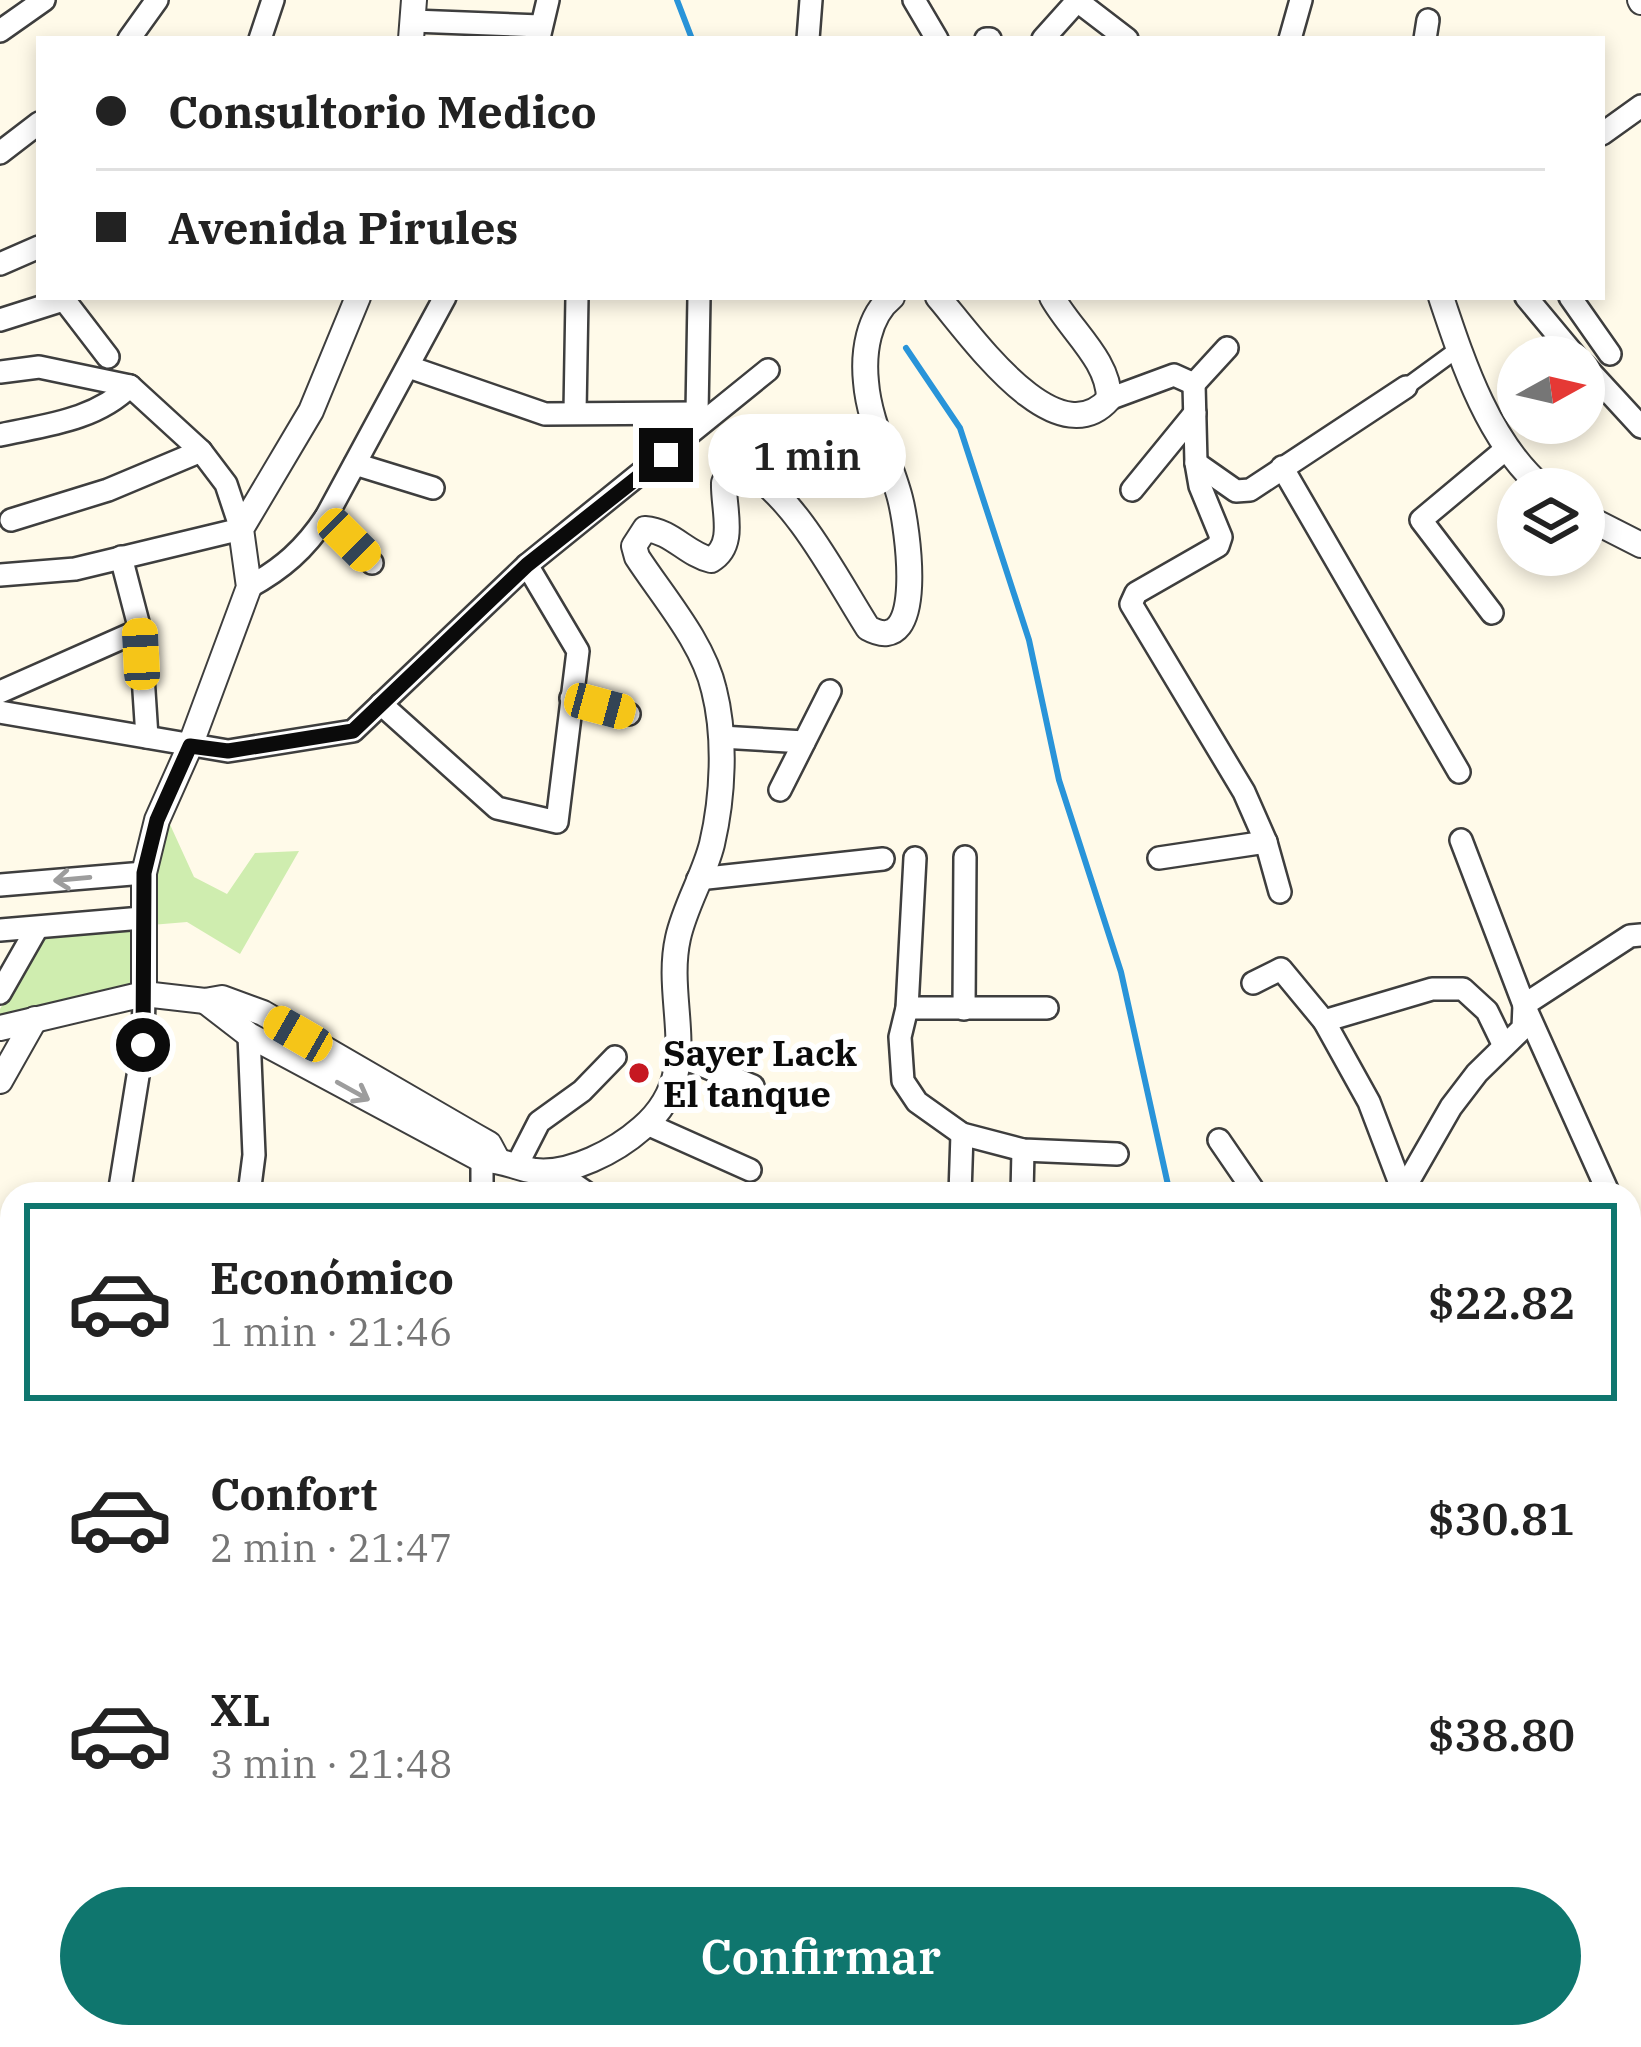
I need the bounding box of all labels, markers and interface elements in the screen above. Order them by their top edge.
text: Consultorio Medico [168,82,597,140]
text: Avenida Pirules [168,198,518,256]
north arrow [1497,336,1605,444]
map controls [1497,336,1605,576]
callout: 1 min [708,413,906,497]
route end [639,428,693,482]
text: 1 min [753,430,861,481]
button: layers [1497,468,1605,576]
car [311,502,387,578]
car [121,617,161,691]
car [561,679,639,733]
one-way arrow [53,867,92,890]
car [258,1000,338,1068]
route start [116,1018,170,1072]
place label: Sayer Lack El tanque [663,1029,857,1117]
marker: Sayer Lack El tanque [626,1060,652,1086]
one-way arrow [334,1080,369,1103]
icon: car [66,1248,174,1356]
text: Económico [210,1248,454,1306]
text: $22.82 [1428,1273,1575,1331]
text: 1 min · 21:46 [210,1306,452,1357]
icon: car [66,1464,174,1572]
text: Confort [210,1464,377,1522]
text: $30.81 [1428,1489,1575,1547]
text: 2 min · 21:47 [210,1522,452,1573]
icon: car [66,1680,174,1788]
text: XL [210,1680,271,1738]
text: $38.80 [1428,1705,1575,1763]
text: 3 min · 21:48 [210,1738,452,1789]
button: Confirmar [60,1887,1581,2025]

